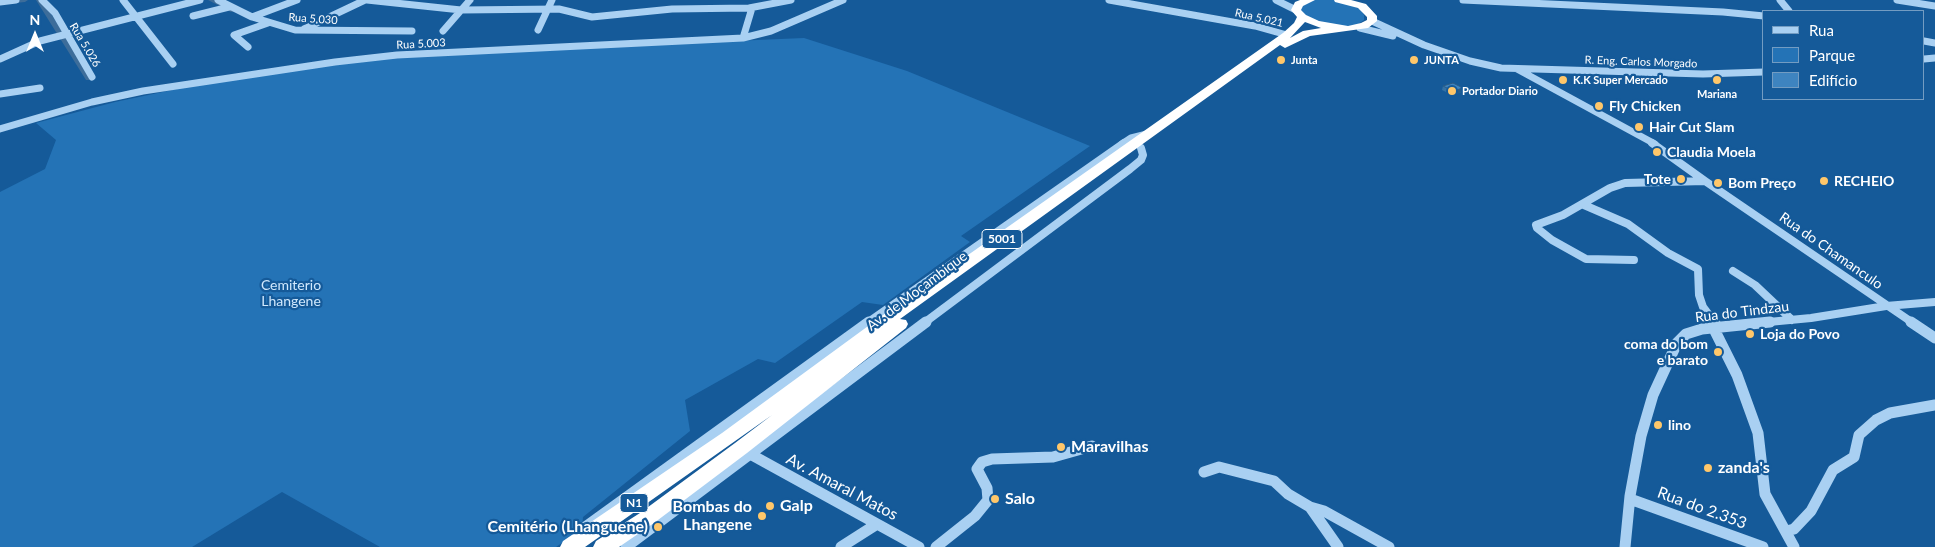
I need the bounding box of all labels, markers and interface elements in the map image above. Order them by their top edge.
street label: Rua 5.021 [1234,6,1284,30]
north arrow [10,10,60,60]
legend [1762,10,1925,100]
text: N [30,11,40,28]
street label: Rua 5.030 [288,11,338,27]
street label: Rua 5.026 [67,21,103,69]
text: Rua [1809,21,1834,39]
street label: Rua 5.003 [396,36,446,52]
text: Parque [1809,46,1855,64]
place label: Junta [1291,53,1318,67]
place label: JUNTA [1424,53,1459,67]
street label: R. Eng. Carlos Morgado [1584,53,1698,71]
marker: Junta [1275,54,1287,66]
marker: JUNTA [1408,54,1420,66]
text: Edifício [1809,71,1857,89]
place label: K.K Super Mercado [1573,73,1668,87]
marker: K.K Super Mercado [1557,74,1569,86]
marker: Mariana [1711,74,1723,86]
place label: Portador Diario [1462,84,1538,98]
marker: Portador Diario [1446,85,1458,97]
place label: Mariana [1697,87,1737,101]
place label: Fly Chicken [1609,98,1681,114]
marker: Fly Chicken [1593,100,1605,112]
place label: Hair Cut Slam [1649,119,1734,135]
marker: Hair Cut Slam [1633,121,1645,133]
place label: Claudia Moela [1667,144,1756,160]
marker: Claudia Moela [1651,146,1663,158]
place label: Tote [1644,171,1671,187]
marker: Tote [1675,173,1687,185]
place label: RECHEIO [1834,173,1894,189]
place label: Bom Preço [1728,175,1796,191]
marker: RECHEIO [1818,175,1830,187]
marker: Bom Preço [1712,177,1724,189]
street label: Rua do Chamanculo [1776,209,1886,293]
road number: 5001 [982,230,1022,248]
street label: Av. de Moçambique [863,248,971,334]
park label: Cemiterio Lhangene [261,277,321,310]
street label: Rua do Tindzau [1694,298,1790,326]
place label: Loja do Povo [1760,326,1840,342]
marker: Loja do Povo [1744,328,1756,340]
place label: coma do bom e barato [1624,336,1708,368]
marker: coma do bom e barato [1712,346,1724,358]
place label: lino [1668,417,1691,433]
marker: lino [1652,419,1664,431]
place label: Maravilhas [1071,437,1148,457]
marker: Maravilhas [1055,441,1067,453]
street label: Av. Amaral Matos [783,450,901,524]
place label: zanda's [1718,458,1770,478]
marker: zanda's [1702,462,1714,474]
street label: Rua do 2.353 [1655,483,1749,533]
place label: Salo [1005,489,1035,509]
road number: N1 [620,493,648,512]
marker: Salo [989,493,1001,505]
place label: Galp [780,496,813,516]
place label: Bombas do Lhangene [673,497,752,535]
marker: Galp [764,500,776,512]
marker: Bombas do Lhangene [756,510,768,522]
place label: Cemitério (Lhanguene) [488,517,648,537]
marker: Cemitério (Lhanguene) [652,521,664,533]

